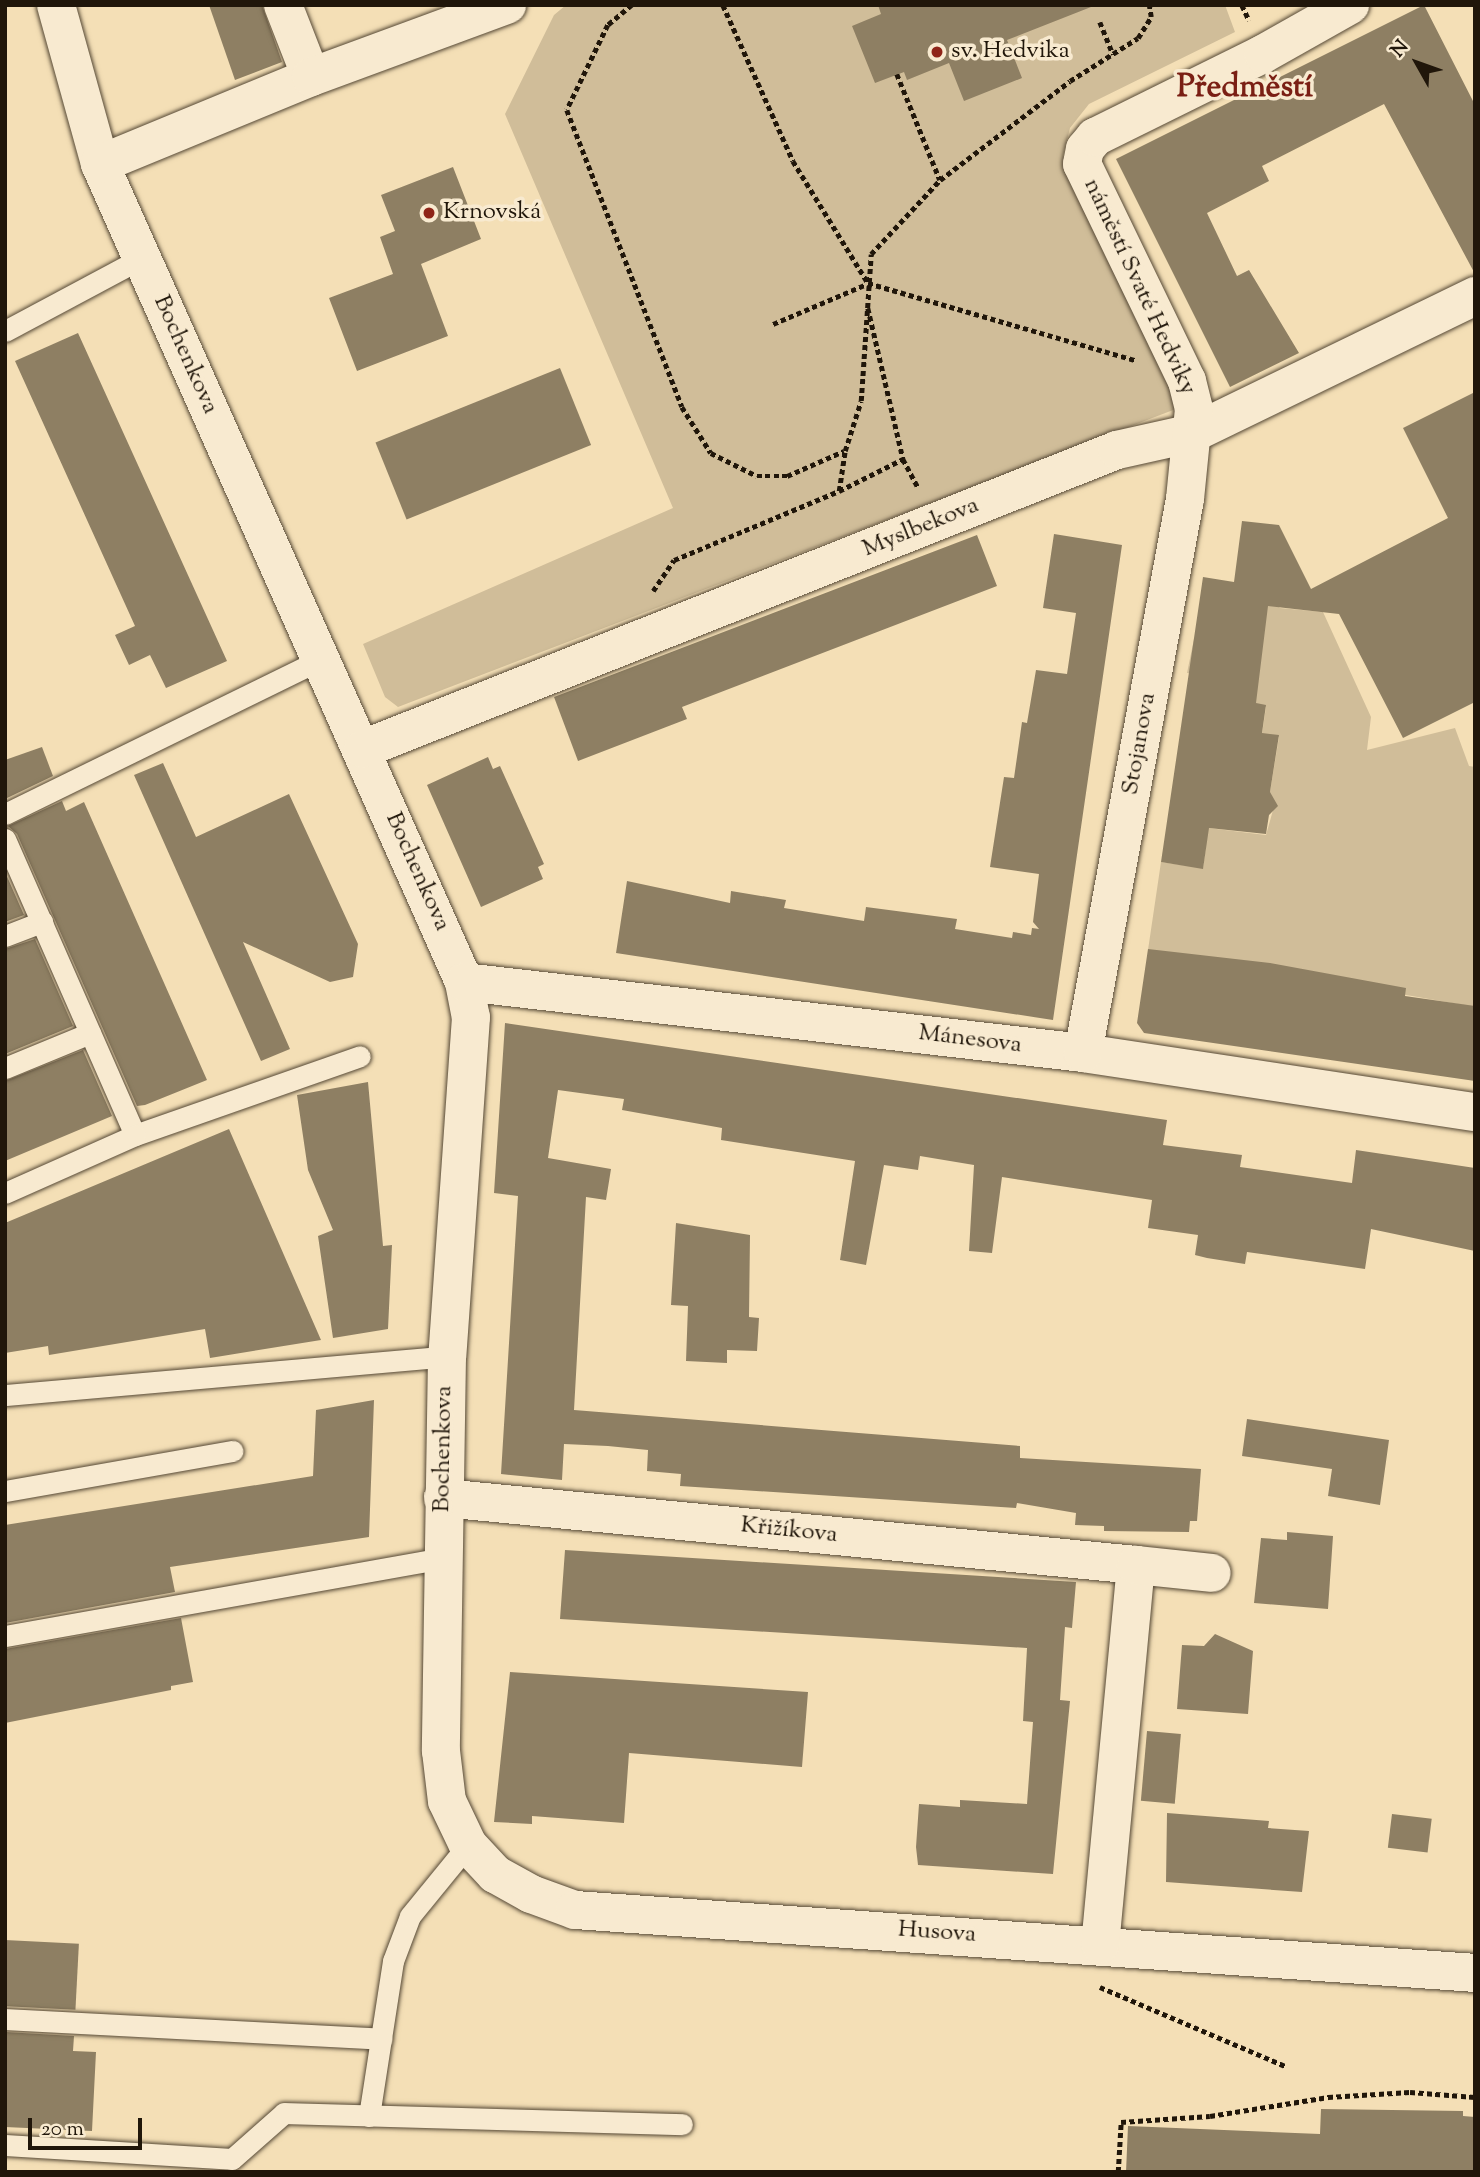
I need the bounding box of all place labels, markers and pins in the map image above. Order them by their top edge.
place label: sv. Hedvika [951,38,1070,66]
marker: sv. Hedvika [929,44,945,60]
place label: Krnovská [443,199,541,227]
marker: Krnovská [421,205,437,221]

